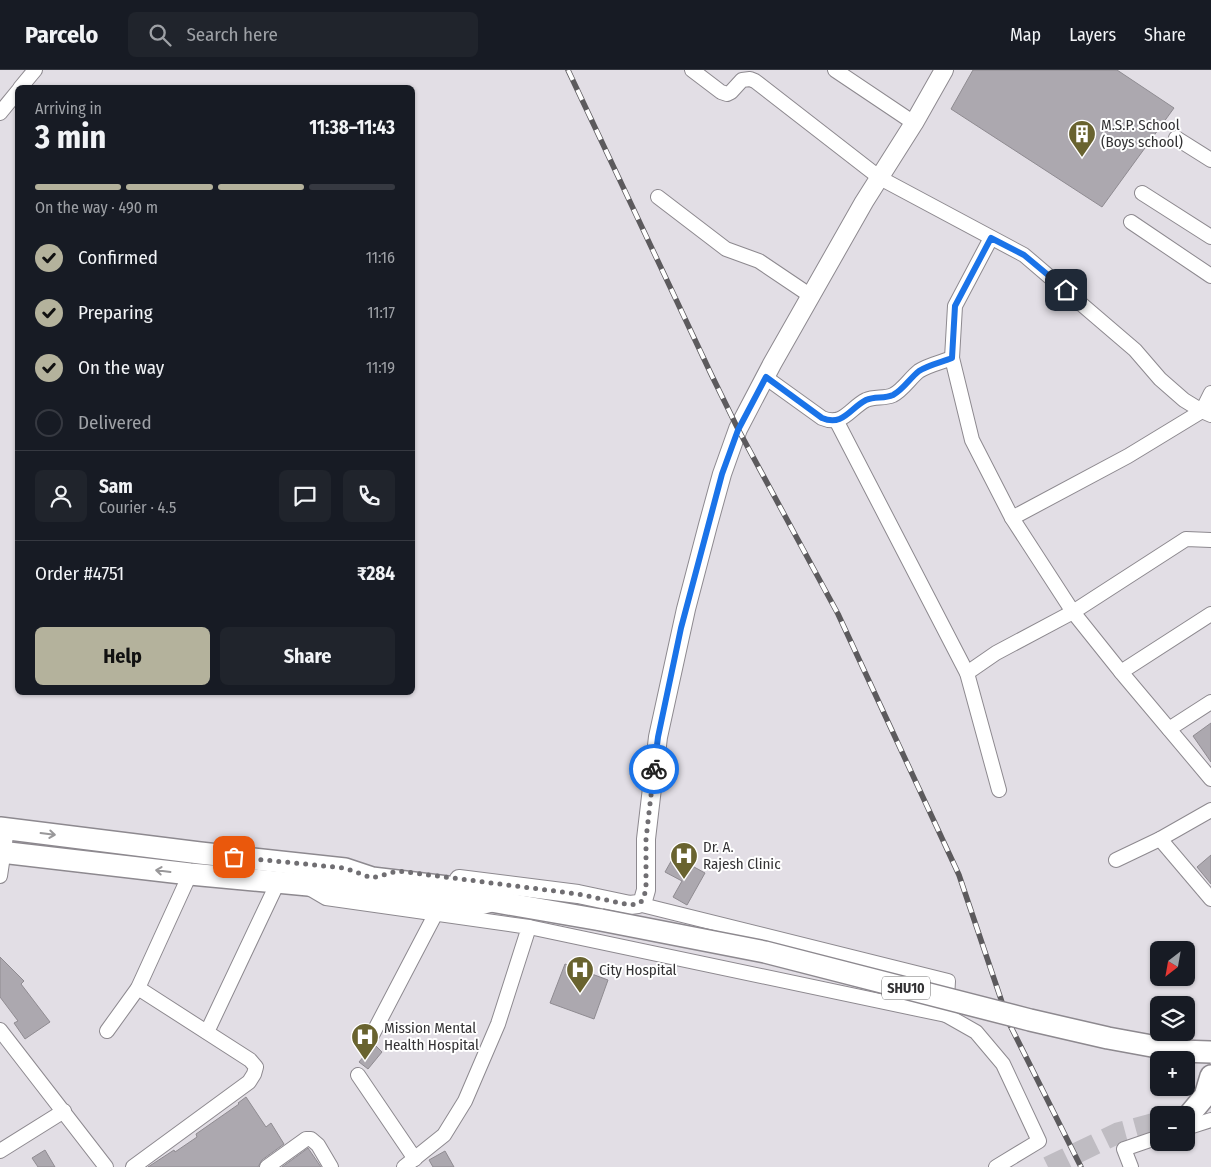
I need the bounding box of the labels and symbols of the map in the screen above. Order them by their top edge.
place label: M.S.P. School (Boys school) [1101,116,1183,151]
building icon: M.S.P. School (Boys school) [1067,119,1097,158]
pin [1045,269,1087,311]
courier [629,744,679,794]
one-way arrow [40,829,56,839]
pin [213,836,255,878]
place label: Dr. A. Rajesh Clinic [703,838,781,873]
hospital icon: Dr. A. Rajesh Clinic [669,841,699,880]
one-way arrow [155,866,171,876]
north arrow [1150,941,1195,986]
hospital icon: City Hospital [565,955,595,994]
place label: City Hospital [599,961,677,979]
road number: SHU10 [882,976,930,1000]
place label: Mission Mental Health Hospital [384,1019,479,1054]
hospital icon: Mission Mental Health Hospital [350,1022,380,1061]

